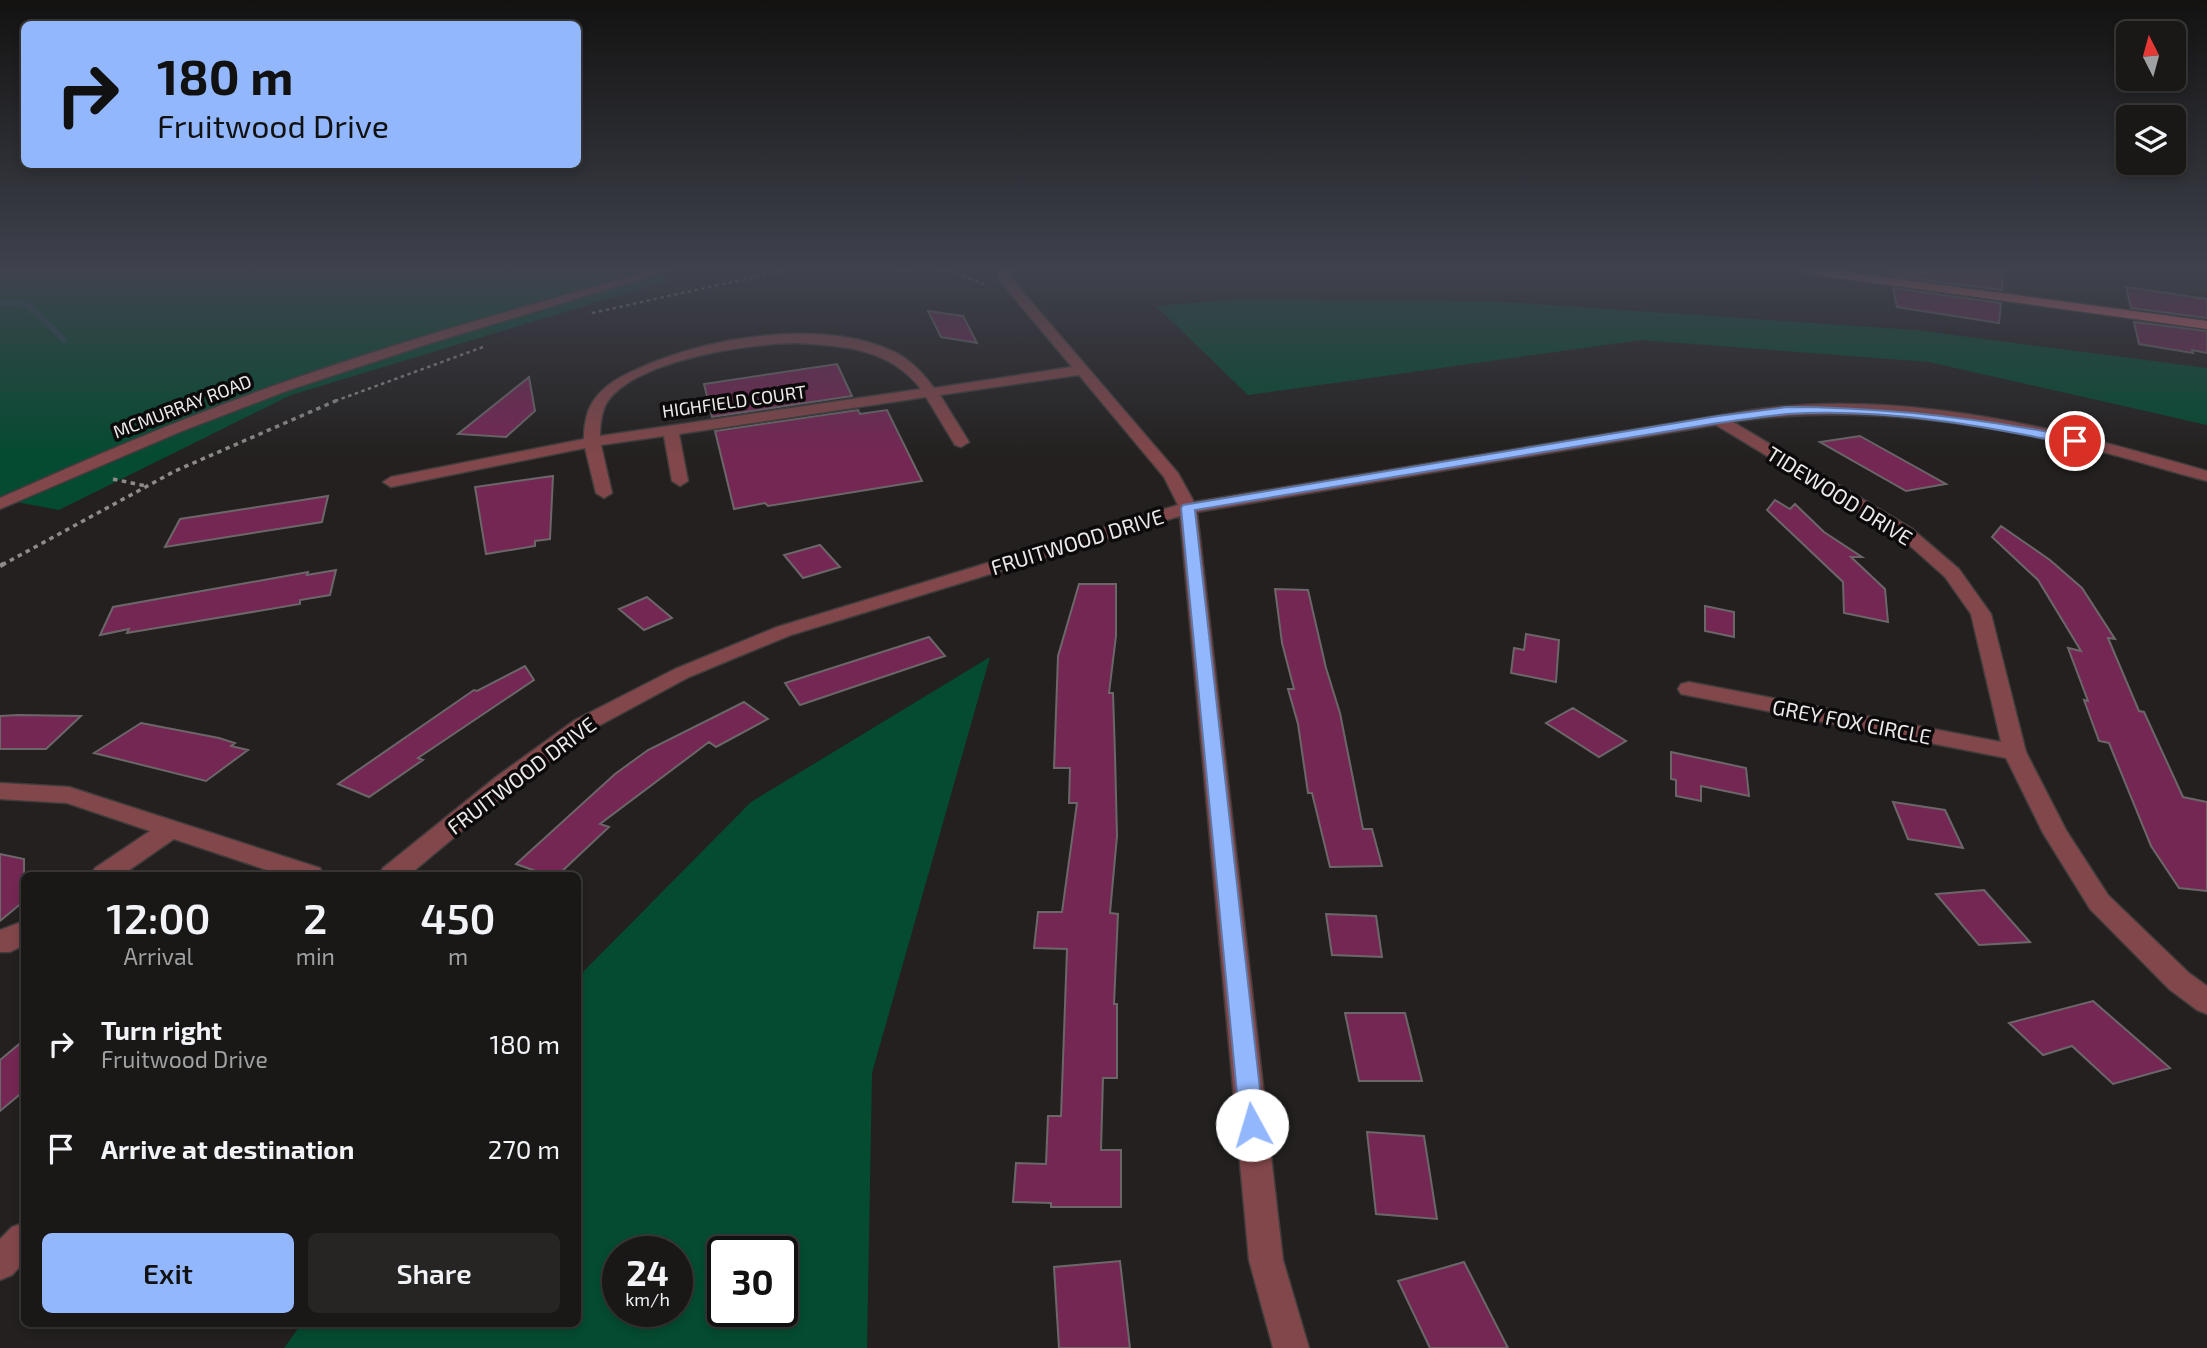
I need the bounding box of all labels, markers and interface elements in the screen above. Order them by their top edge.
north arrow [2116,21,2186,91]
map controls [2116,21,2186,175]
text: 180 m [157,46,293,105]
icon: right [42,49,133,140]
button: layers [2116,105,2186,175]
text: Fruitwood Drive [157,106,389,144]
street label: MCMURRAY ROAD [110,370,254,442]
street label: HIGHFIELD COURT [661,380,808,422]
pin [2045,411,2105,471]
icon: arrive [2056,422,2094,460]
street label: TIDEWOOD DRIVE [1763,440,1917,550]
street label: FRUITWOOD DRIVE [987,503,1167,579]
street label: GREY FOX CIRCLE [1770,693,1934,749]
street label: FRUITWOOD DRIVE [442,711,600,839]
text: 12:00 [106,892,210,942]
text: 2 [303,892,327,942]
text: 450 [420,892,496,942]
text: Arrival [123,942,193,970]
text: min [296,942,335,970]
text: m [448,942,468,970]
text: Turn right [101,1014,222,1045]
icon: right [42,1025,80,1063]
text: 180 m [490,1028,560,1059]
text: Fruitwood Drive [101,1045,268,1073]
position arrow [1215,1088,1289,1162]
icon: arrive [42,1130,80,1168]
text: Arrive at destination [101,1133,354,1164]
text: 270 m [488,1133,560,1164]
button: Exit [42,1233,294,1313]
button: Share [308,1233,560,1313]
speed limit sign: 30 [707,1236,798,1327]
text: 24 [626,1251,669,1293]
text: km/h [625,1288,670,1310]

